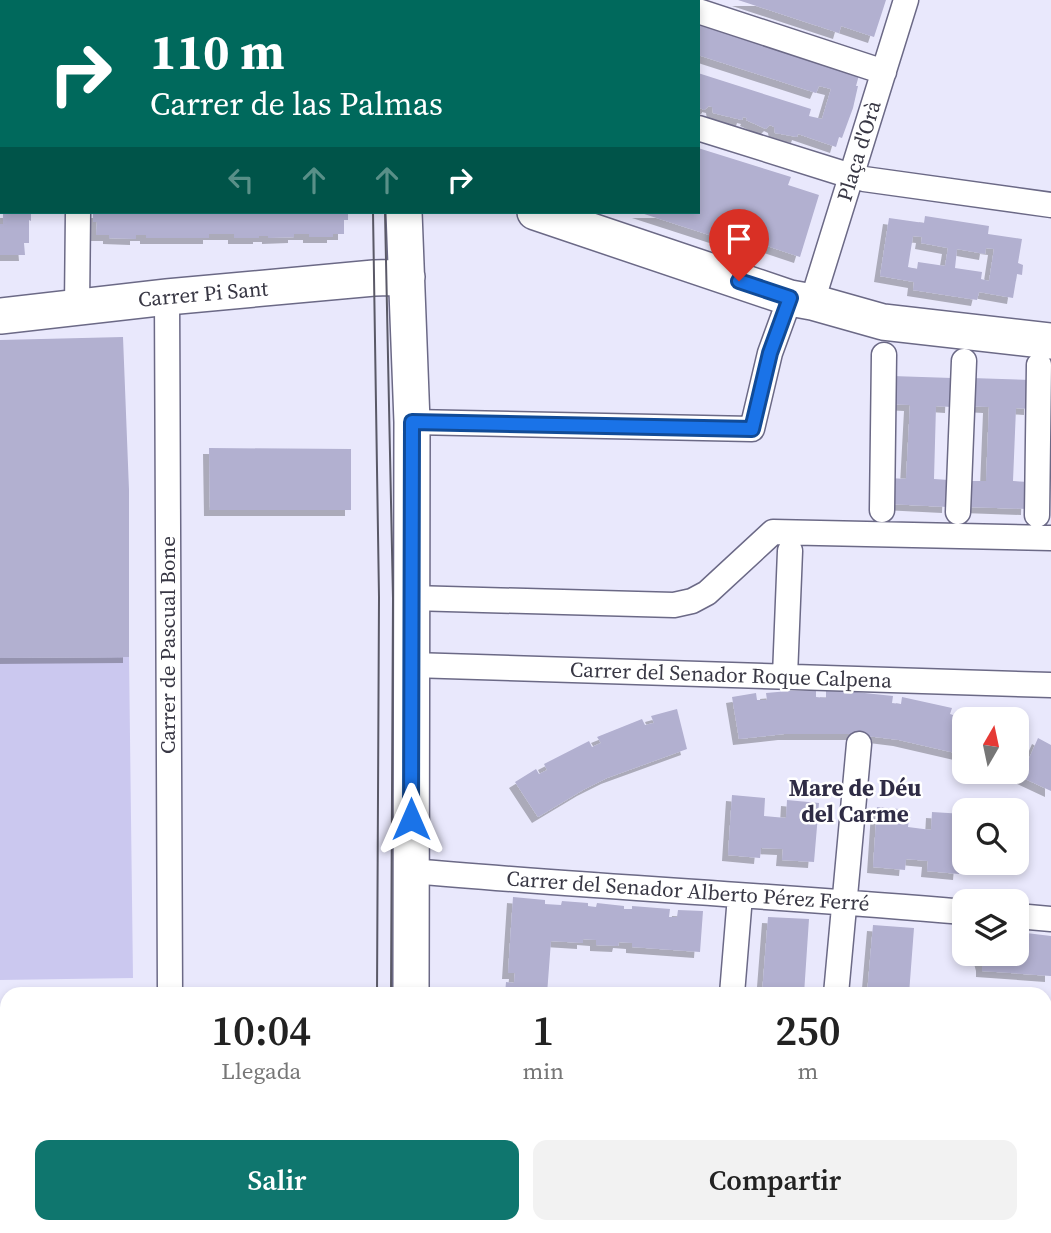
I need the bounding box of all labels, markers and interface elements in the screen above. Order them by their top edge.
text: 110 m [150,18,285,85]
icon: right [35,28,126,119]
text: Carrer de las Palmas [150,82,443,126]
street label: Plaça d'Orà [829,97,888,205]
icon: left [222,161,260,199]
icon: ahead [295,161,333,199]
icon: ahead [368,161,406,199]
icon: right [441,161,479,199]
pin [709,209,769,281]
icon: arrive [720,220,758,258]
street label: Carrer Pi Sant [137,273,269,314]
street label: Carrer de Pascual Bone [153,536,182,754]
street label: Carrer del Senador Roque Calpena [570,654,893,695]
north arrow [952,707,1029,784]
map controls [952,707,1029,966]
district label: Mare de Déu del Carme [789,772,921,830]
position arrow [374,782,448,856]
button: search [952,798,1029,875]
street label: Carrer del Senador Alberto Pérez Ferré [506,863,871,918]
button: layers [952,889,1029,966]
text: 10:04 [211,1001,311,1059]
text: 1 [532,1001,554,1059]
text: 250 [775,1001,841,1059]
text: Llegada [221,1055,301,1087]
text: min [522,1055,564,1087]
text: m [798,1055,818,1087]
button: Salir [35,1140,519,1220]
button: Compartir [533,1140,1017,1220]

